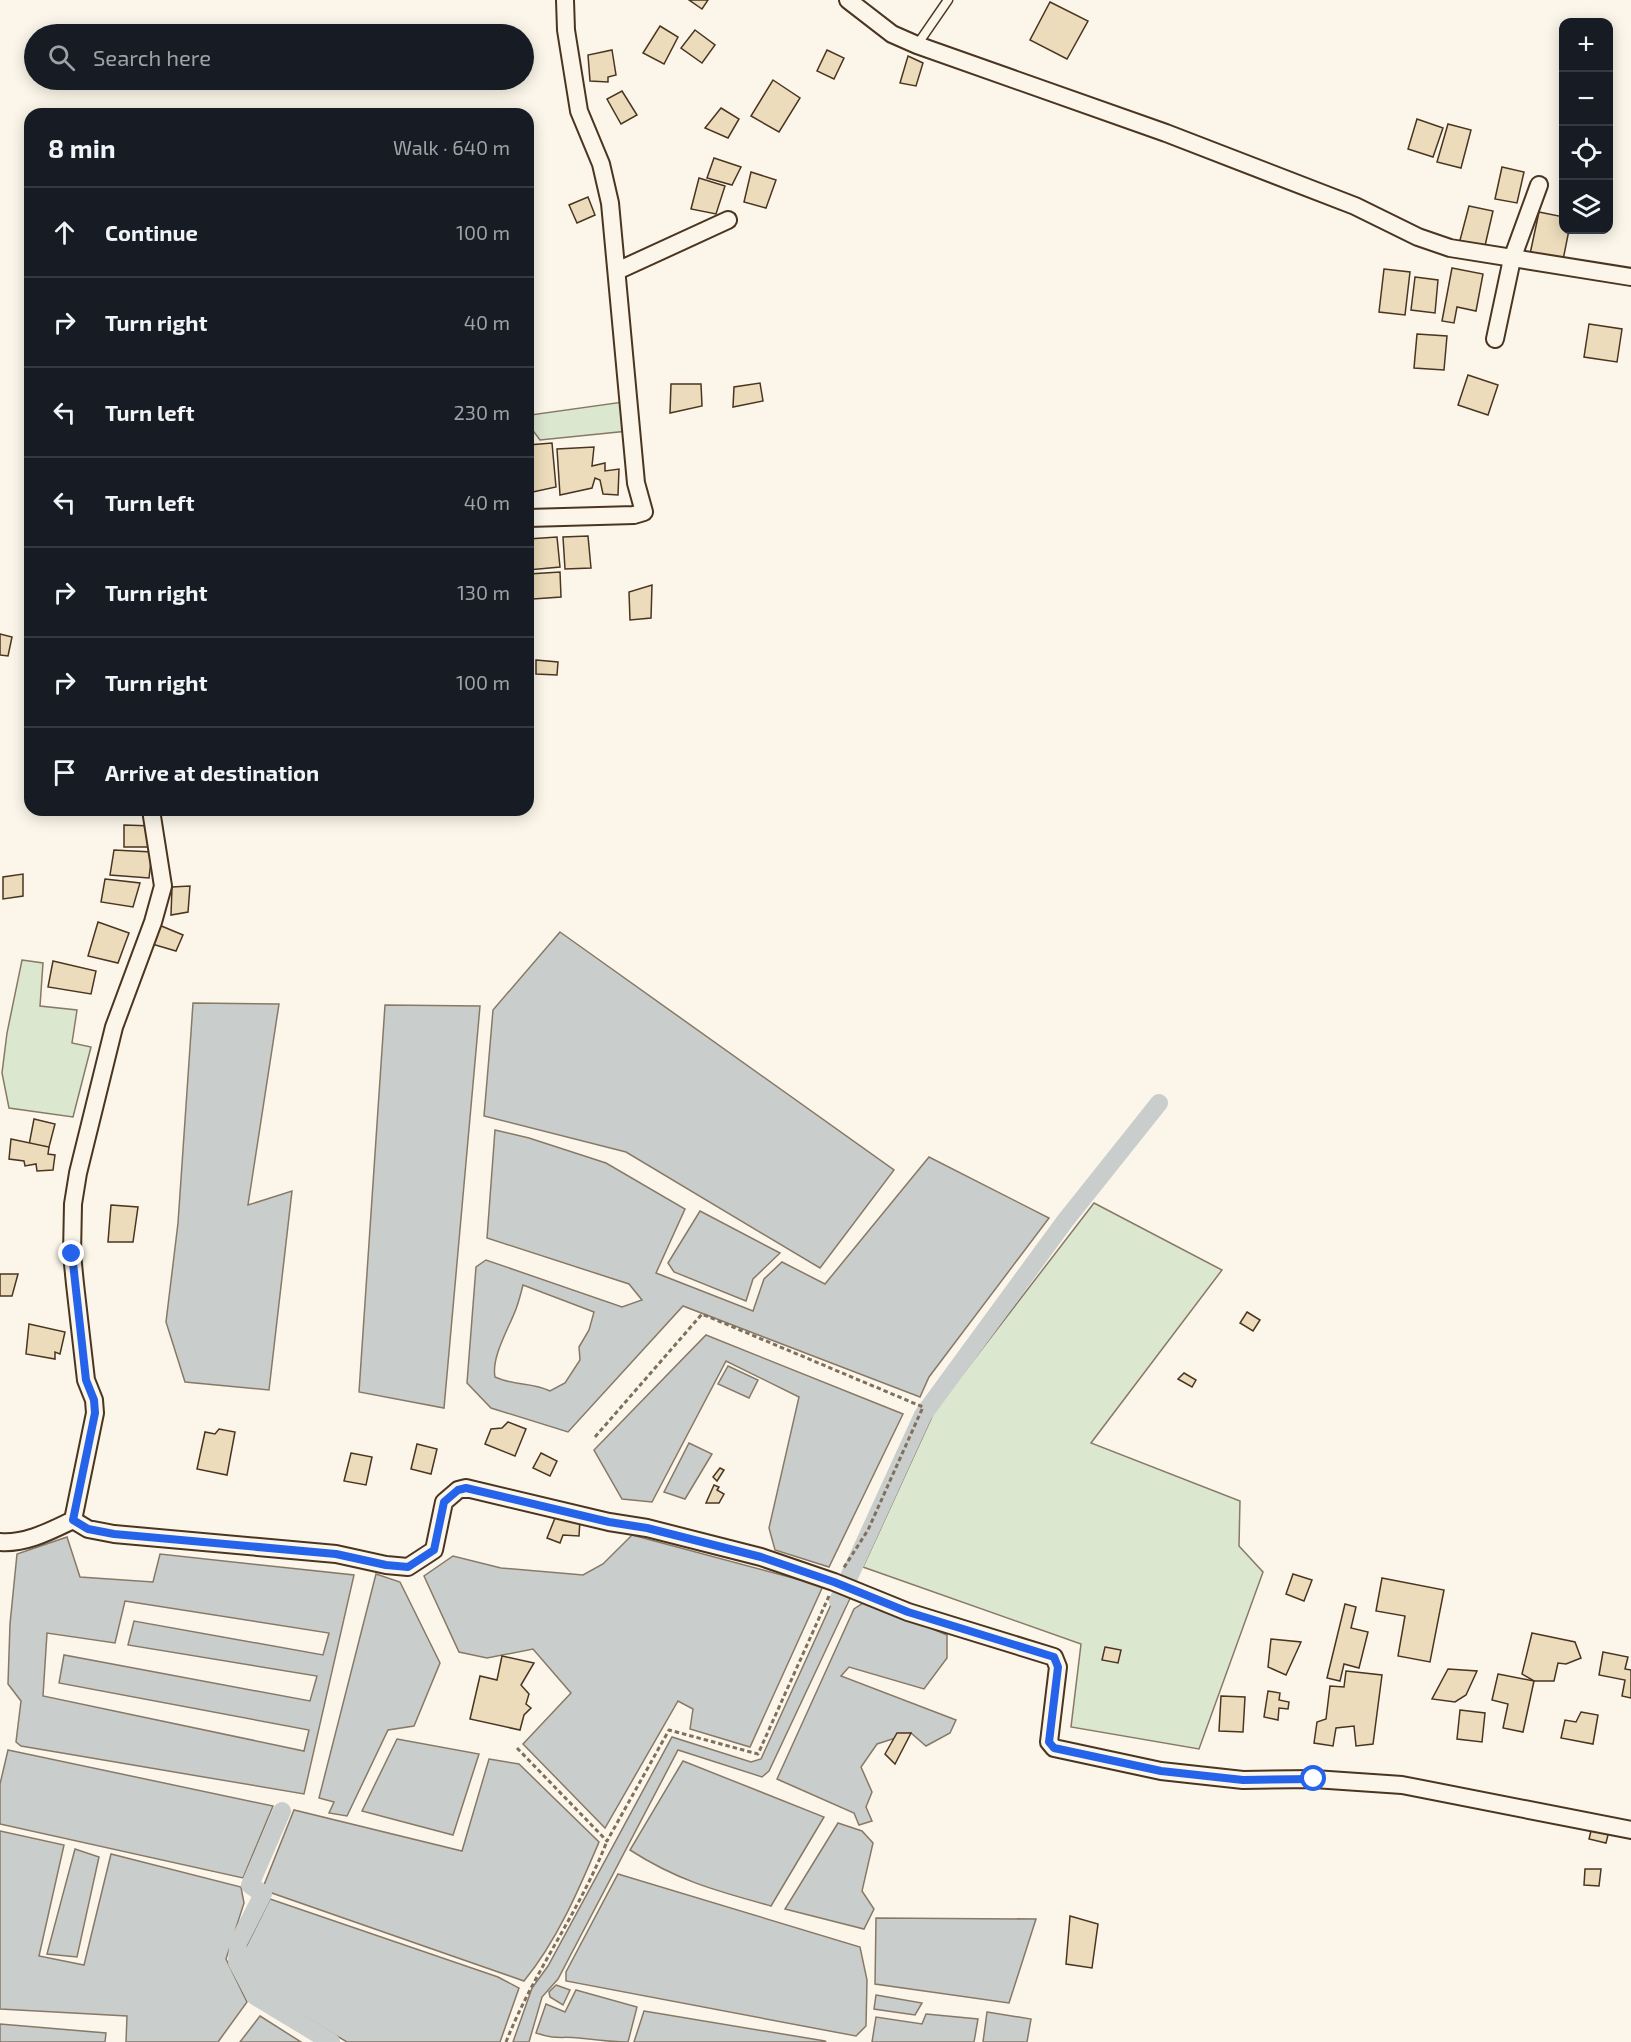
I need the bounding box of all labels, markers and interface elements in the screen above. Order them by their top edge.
map controls [1559,18,1613,234]
button: + [1559,18,1613,72]
search box [24,24,534,90]
icon: search [45,41,78,74]
text: Search here [93,44,211,70]
button: − [1559,72,1613,126]
button: locate [1559,126,1613,180]
text: 8 min [48,132,116,163]
text: Walk · 640 m [393,135,510,159]
button: layers [1559,180,1613,234]
icon: ahead [48,216,81,249]
text: Continue [105,219,198,245]
text: 100 m [456,220,510,244]
icon: right [48,306,81,339]
text: Turn right [105,309,207,335]
text: 40 m [464,310,510,334]
icon: left [48,396,81,429]
text: Turn left [105,399,194,425]
text: 230 m [454,400,510,424]
icon: left [48,486,81,519]
text: Turn left [105,489,194,515]
text: 40 m [464,490,510,514]
icon: right [48,576,81,609]
text: Turn right [105,579,207,605]
text: 130 m [457,580,510,604]
icon: right [48,666,81,699]
text: Turn right [105,669,207,695]
text: 100 m [456,670,510,694]
icon: arrive [48,756,81,789]
text: Arrive at destination [105,759,319,785]
route end [58,1240,84,1266]
route start [1300,1765,1326,1791]

